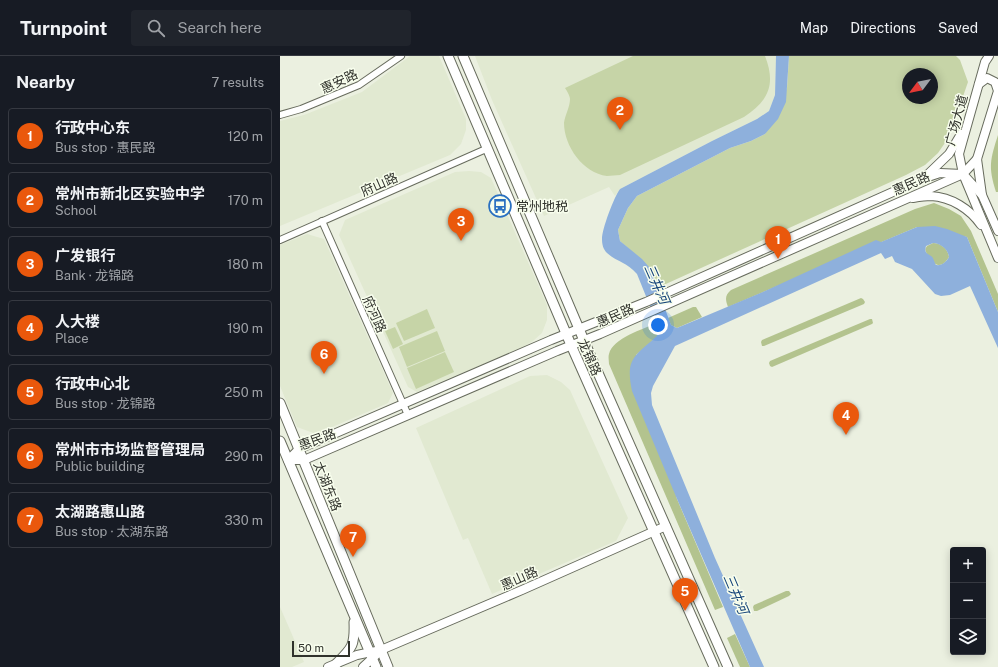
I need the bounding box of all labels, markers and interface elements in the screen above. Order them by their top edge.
search box [131,10,411,46]
text: Turnpoint [20,17,107,39]
icon: search [145,17,167,39]
text: Search here [177,19,262,36]
text: Map [800,20,828,36]
text: Directions [850,20,916,36]
text: Saved [938,20,978,36]
street label: 惠安路 [318,66,360,96]
north arrow [902,68,938,104]
text: Nearby [16,72,75,92]
text: 7 results [211,75,264,90]
street label: 广场大道 [943,93,970,147]
pin: 2 [607,97,633,130]
text: 行政中心东 [55,119,130,136]
text: 1 [27,129,33,144]
text: 120 m [228,129,263,144]
text: Bus stop · 惠民路 [55,140,156,155]
street label: 惠民路 [890,169,932,198]
street label: 府山路 [358,170,400,199]
text: 常州市新北区实验中学 [55,185,205,202]
text: 2 [26,193,34,208]
text: 170 m [228,193,263,208]
bus stop icon: 常州地税 [487,193,513,219]
place label: 常州地税 [516,199,568,214]
text: School [55,203,97,218]
pin: 3 [448,208,474,241]
pin: 1 [765,226,791,259]
text: 广发银行 [55,247,115,264]
text: 3 [26,257,34,272]
text: 180 m [227,257,263,272]
water label: 三井河 [641,262,674,309]
text: Bank · 龙锦路 [55,268,134,283]
street label: 府河路 [360,293,389,335]
street label: 惠民路 [594,301,636,330]
text: 人大楼 [55,313,100,330]
your location [648,315,668,335]
text: 4 [26,321,34,336]
text: 190 m [227,321,263,336]
text: Place [55,331,89,346]
street label: 龙锦路 [575,336,604,378]
pin: 6 [311,341,337,374]
text: 行政中心北 [55,375,130,392]
text: 5 [26,385,34,400]
text: 250 m [225,385,263,400]
text: Bus stop · 龙锦路 [55,396,156,411]
pin: 4 [833,402,859,435]
street label: 惠民路 [296,426,338,453]
text: 常州市市场监督管理局 [55,441,205,458]
text: 6 [26,449,34,464]
text: 290 m [225,449,263,464]
text: Public building [55,459,145,474]
street label: 太湖东路 [311,459,344,513]
text: 太湖路惠山路 [55,503,145,520]
text: 7 [26,513,34,528]
text: 330 m [224,513,263,528]
text: Bus stop · 太湖东路 [55,524,169,539]
pin: 7 [340,524,366,557]
map controls [950,547,986,655]
button: + [950,547,986,583]
street label: 惠山路 [498,564,540,593]
water label: 三井河 [720,572,753,619]
pin: 5 [672,578,698,611]
button: − [950,583,986,619]
button: layers [950,619,986,655]
scale bar [292,639,350,658]
text: 50 m [298,642,324,654]

